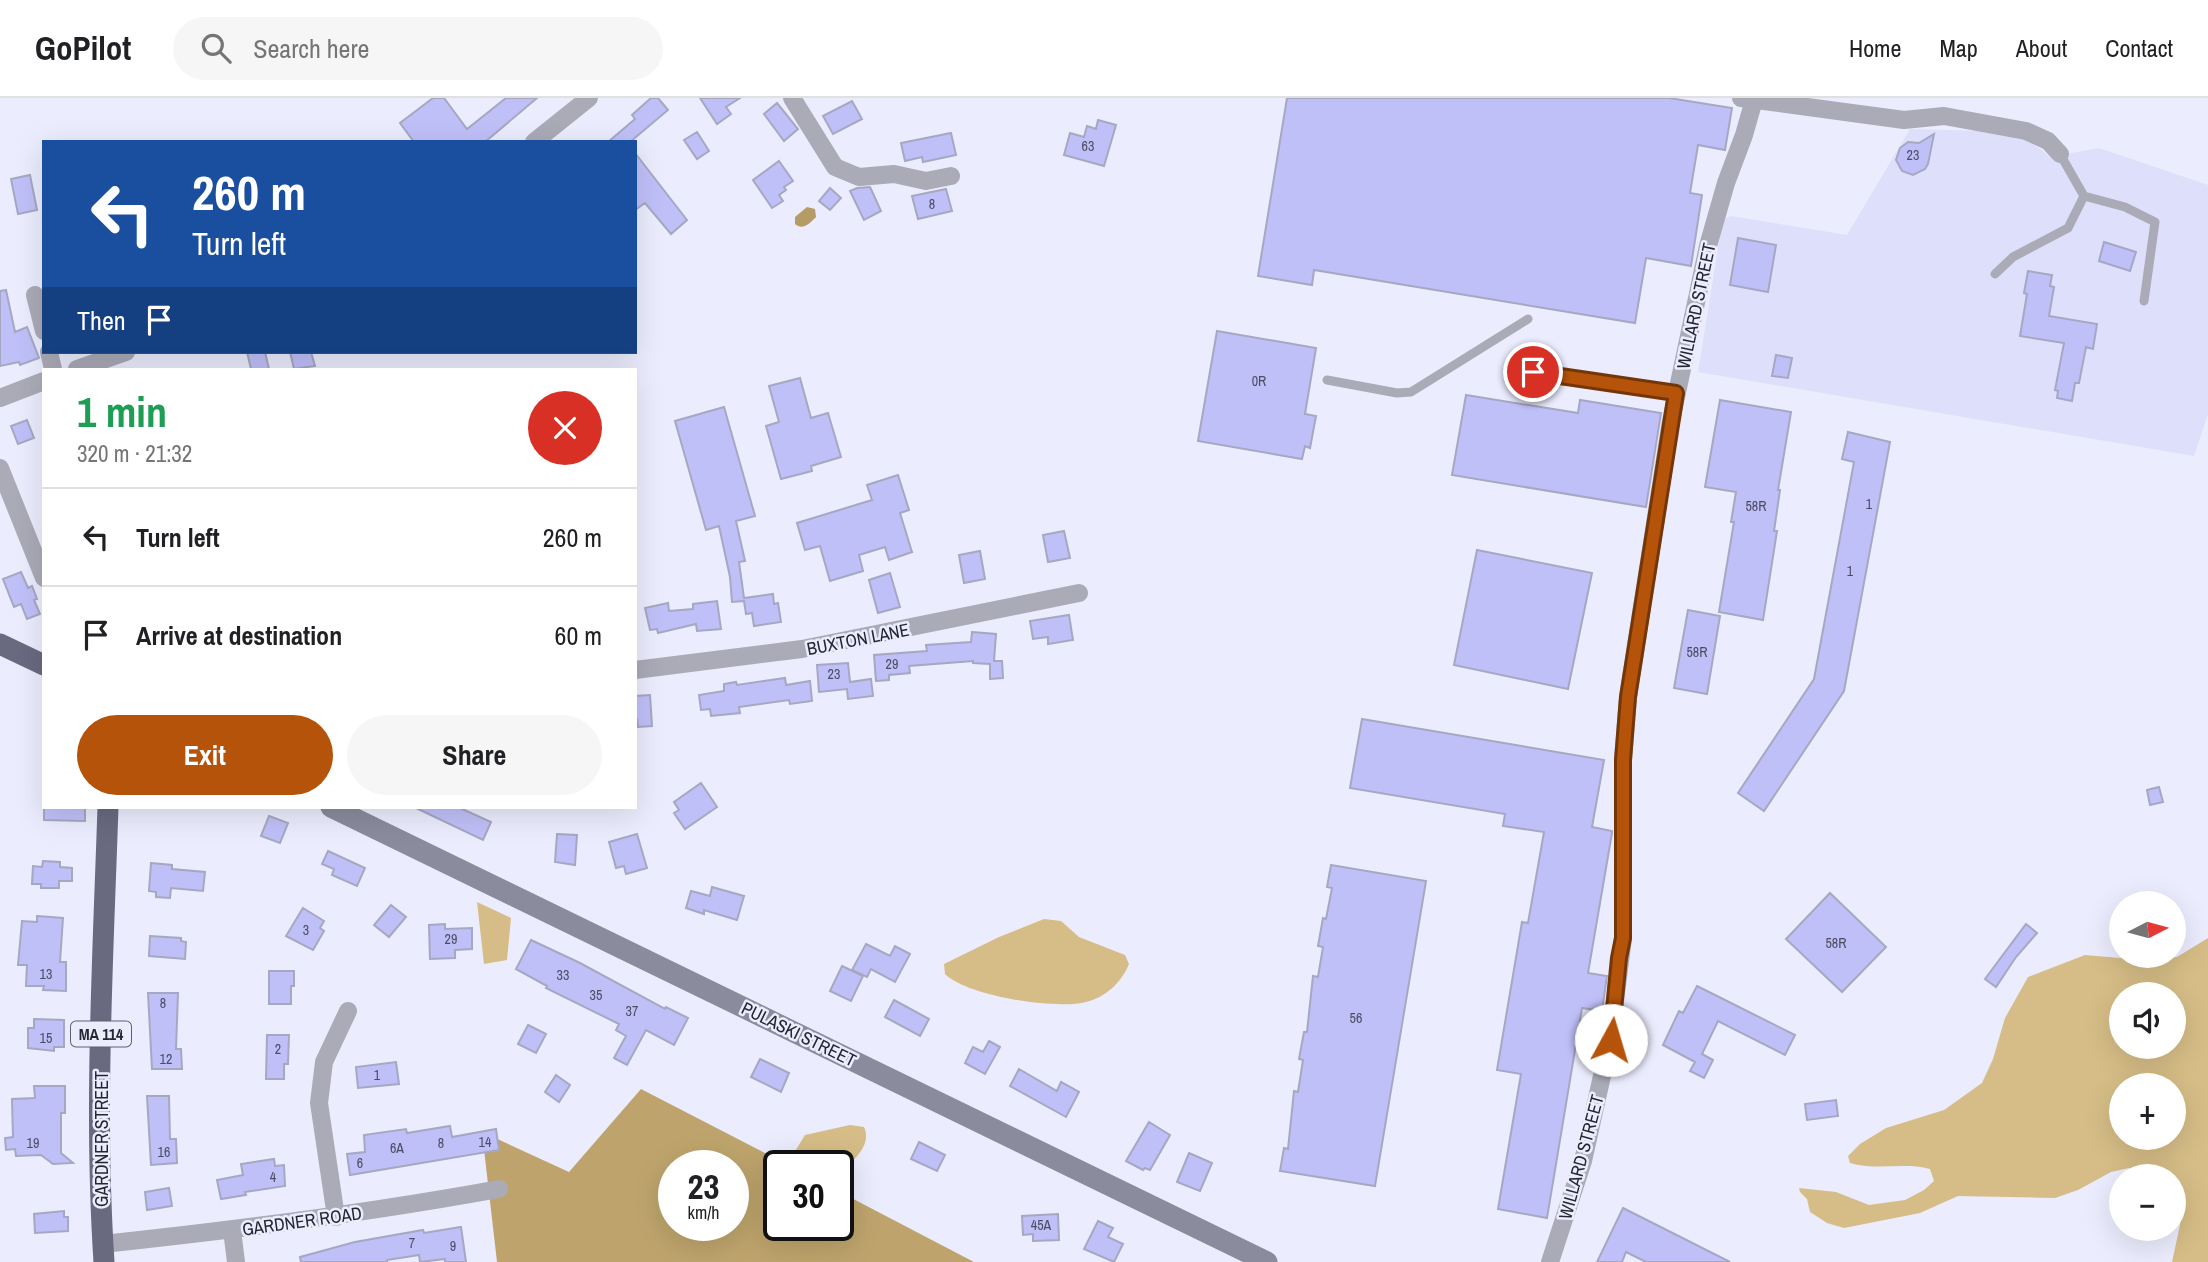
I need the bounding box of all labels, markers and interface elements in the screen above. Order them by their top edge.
search box [173,17,663,80]
text: GoPilot [35,26,131,70]
icon: search [197,29,235,67]
text: Search here [253,31,369,66]
text: Home [1849,32,1901,64]
text: Map [1939,32,1978,64]
text: About [2016,32,2067,64]
text: Contact [2105,32,2173,64]
house number: 63 [1082,137,1094,155]
house number: 23 [1907,146,1919,164]
text: 260 m [192,159,306,225]
icon: left [77,168,168,259]
house number: 8 [929,195,935,213]
text: Turn left [192,222,286,265]
street label: WILLARD STREET [1670,241,1722,371]
icon: arrive [140,301,178,339]
text: Then [77,303,126,338]
pin [1503,342,1563,402]
icon: arrive [1514,353,1552,391]
house number: 0R [1252,372,1266,390]
text: 1 min [77,384,167,440]
button: close [528,391,602,465]
text: 320 m · 21:32 [77,438,192,469]
house number: 1 [1866,495,1873,513]
house number: 58R [1745,497,1767,515]
icon: left [77,518,115,556]
text: Turn left [136,520,220,555]
text: 260 m [543,520,602,555]
house number: 1 [1847,562,1854,580]
icon: arrive [77,616,115,654]
street label: BUXTON LANE [805,617,911,661]
text: Arrive at destination [136,618,342,653]
text: 60 m [555,618,602,653]
house number: 58R [1686,643,1708,661]
house number: 29 [886,655,898,673]
house number: 23 [828,665,840,683]
button: Exit [77,715,333,795]
button: Share [347,715,602,795]
north arrow [2109,891,2186,968]
map controls [2109,891,2186,1241]
house number: 3 [303,921,309,939]
house number: 29 [445,930,457,948]
house number: 58R [1825,934,1847,952]
house number: 13 [40,965,52,983]
house number: 33 [557,966,569,984]
button: sound [2109,982,2186,1059]
house number: 35 [590,986,602,1004]
house number: 8 [160,994,166,1012]
street label: PULASKI STREET [737,995,861,1073]
house number: 37 [626,1002,638,1020]
position arrow [1574,1003,1648,1077]
house number: 56 [1350,1009,1362,1027]
road number: MA 114 [71,1022,131,1046]
house number: 15 [40,1029,52,1047]
house number: 2 [275,1040,281,1058]
house number: 12 [160,1050,172,1068]
house number: 1 [374,1066,381,1084]
street label: GARDNER STREET [89,1071,114,1207]
button: + [2109,1073,2186,1150]
street label: WILLARD STREET [1552,1092,1610,1222]
house number: 14 [479,1133,492,1151]
house number: 19 [27,1134,39,1152]
house number: 8 [438,1134,444,1152]
house number: 6A [390,1139,404,1157]
house number: 16 [158,1143,170,1161]
speed limit sign: 30 [763,1150,854,1241]
house number: 6 [357,1154,363,1172]
text: 23 [688,1163,719,1210]
button: − [2109,1164,2186,1241]
house number: 4 [270,1168,277,1186]
street label: GARDNER ROAD [241,1200,363,1242]
text: km/h [688,1200,720,1225]
house number: 45A [1031,1216,1052,1234]
house number: 7 [409,1234,415,1252]
house number: 9 [450,1237,456,1255]

